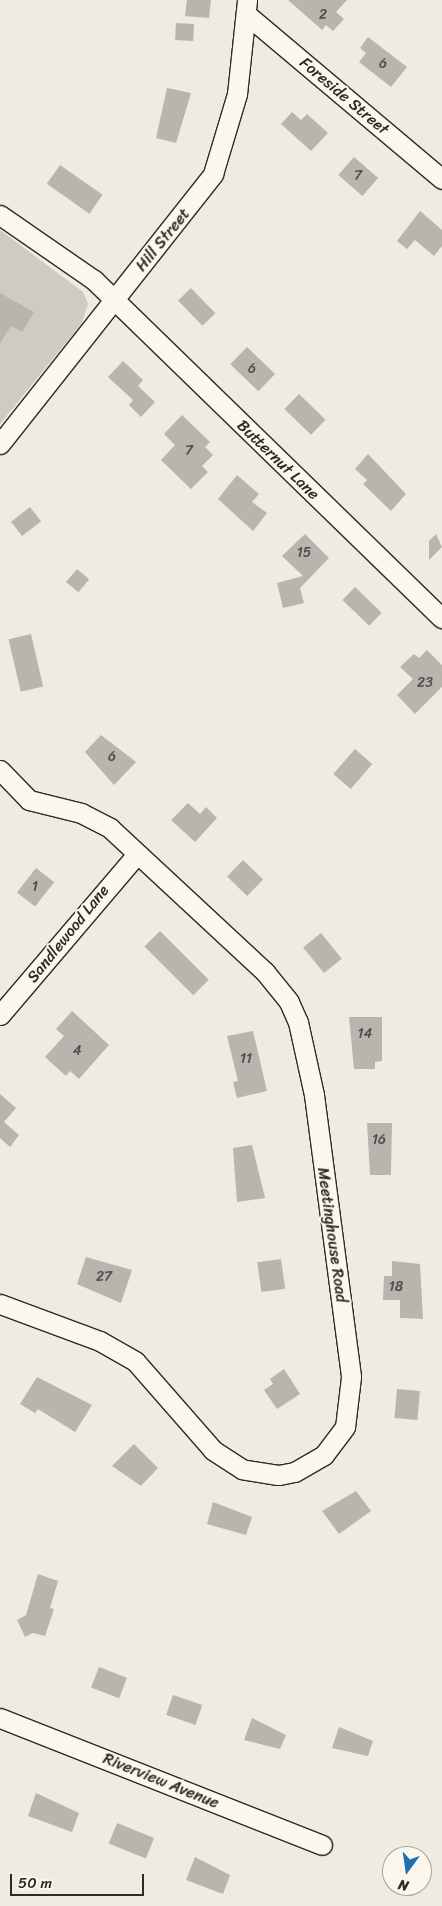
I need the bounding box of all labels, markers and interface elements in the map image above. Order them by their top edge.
house number: 2 [319,7,327,23]
street label: Foreside Street [295,53,393,139]
house number: 6 [379,56,387,72]
house number: 7 [354,168,362,184]
street label: Hill Street [132,205,194,275]
house number: 6 [248,361,256,377]
street label: Butternut Lane [233,416,323,504]
house number: 7 [185,443,193,459]
house number: 15 [297,545,311,561]
house number: 23 [417,675,433,691]
house number: 6 [108,749,116,765]
house number: 1 [32,879,38,895]
street label: Sandlewood Lane [23,881,113,987]
house number: 14 [358,1026,372,1042]
house number: 4 [73,1043,81,1059]
house number: 11 [240,1051,252,1067]
house number: 16 [372,1132,386,1148]
street label: Meetinghouse Road [313,1166,351,1304]
house number: 27 [96,1269,112,1285]
house number: 18 [389,1279,403,1295]
street label: Riverview Avenue [101,1749,221,1813]
north arrow [382,1846,432,1896]
scale bar [12,1864,146,1896]
text: 50 m [18,1870,52,1896]
text: N [396,1872,411,1898]

